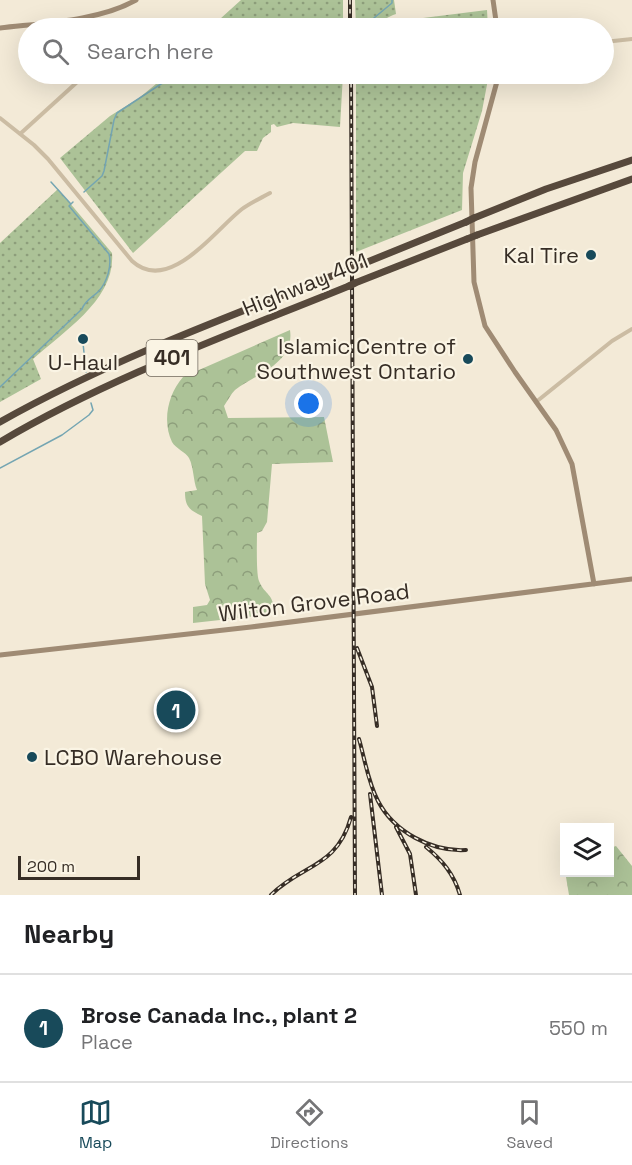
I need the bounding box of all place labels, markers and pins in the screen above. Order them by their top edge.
place label: Kal Tire [503,241,579,269]
marker: Kal Tire [584,248,598,262]
marker: U-Haul [76,332,90,346]
place label: Islamic Centre of Southwest Ontario [257,332,456,385]
place label: U-Haul [48,348,118,376]
marker: Islamic Centre of Southwest Ontario [461,352,475,366]
pin: 1 [156,688,195,732]
place label: LCBO Warehouse [44,743,222,771]
marker: LCBO Warehouse [25,750,39,764]

